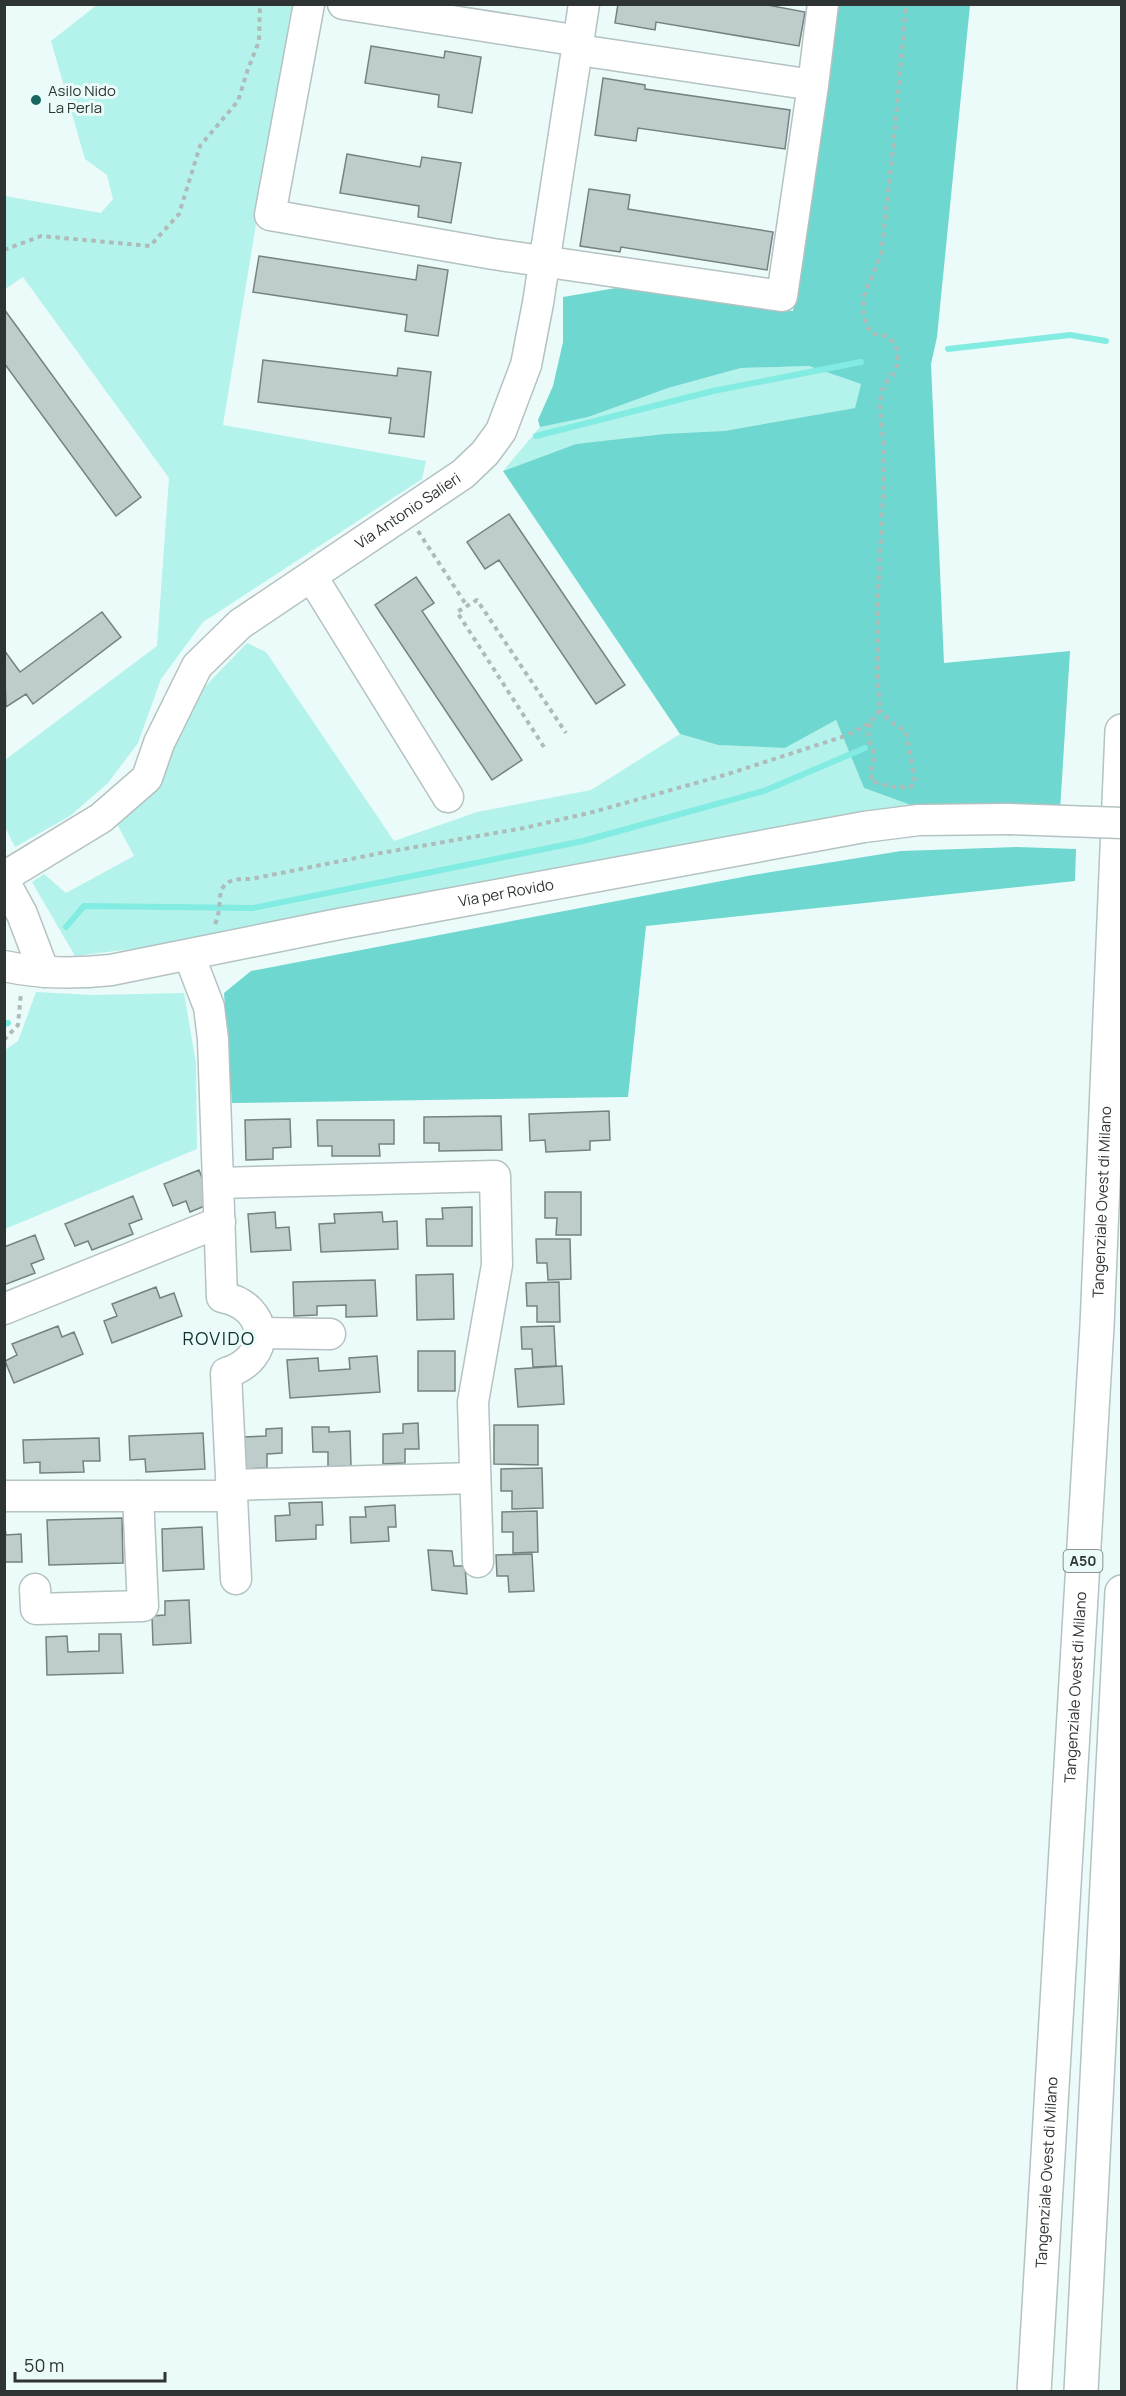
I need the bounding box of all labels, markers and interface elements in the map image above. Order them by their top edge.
place label: Asilo Nido La Perla [48,80,116,118]
marker: Asilo Nido La Perla [29,93,43,107]
street label: Via Antonio Salieri [351,467,465,554]
street label: Via per Rovido [457,874,556,912]
street label: Tangenziale Ovest di Milano [1087,1106,1116,1298]
district label: ROVIDO [182,1326,256,1350]
road number: A50 [1064,1550,1102,1572]
street label: Tangenziale Ovest di Milano [1059,1591,1091,1783]
street label: Tangenziale Ovest di Milano [1030,2076,1063,2269]
scale bar [15,2345,165,2383]
text: 50 m [24,2353,64,2377]

